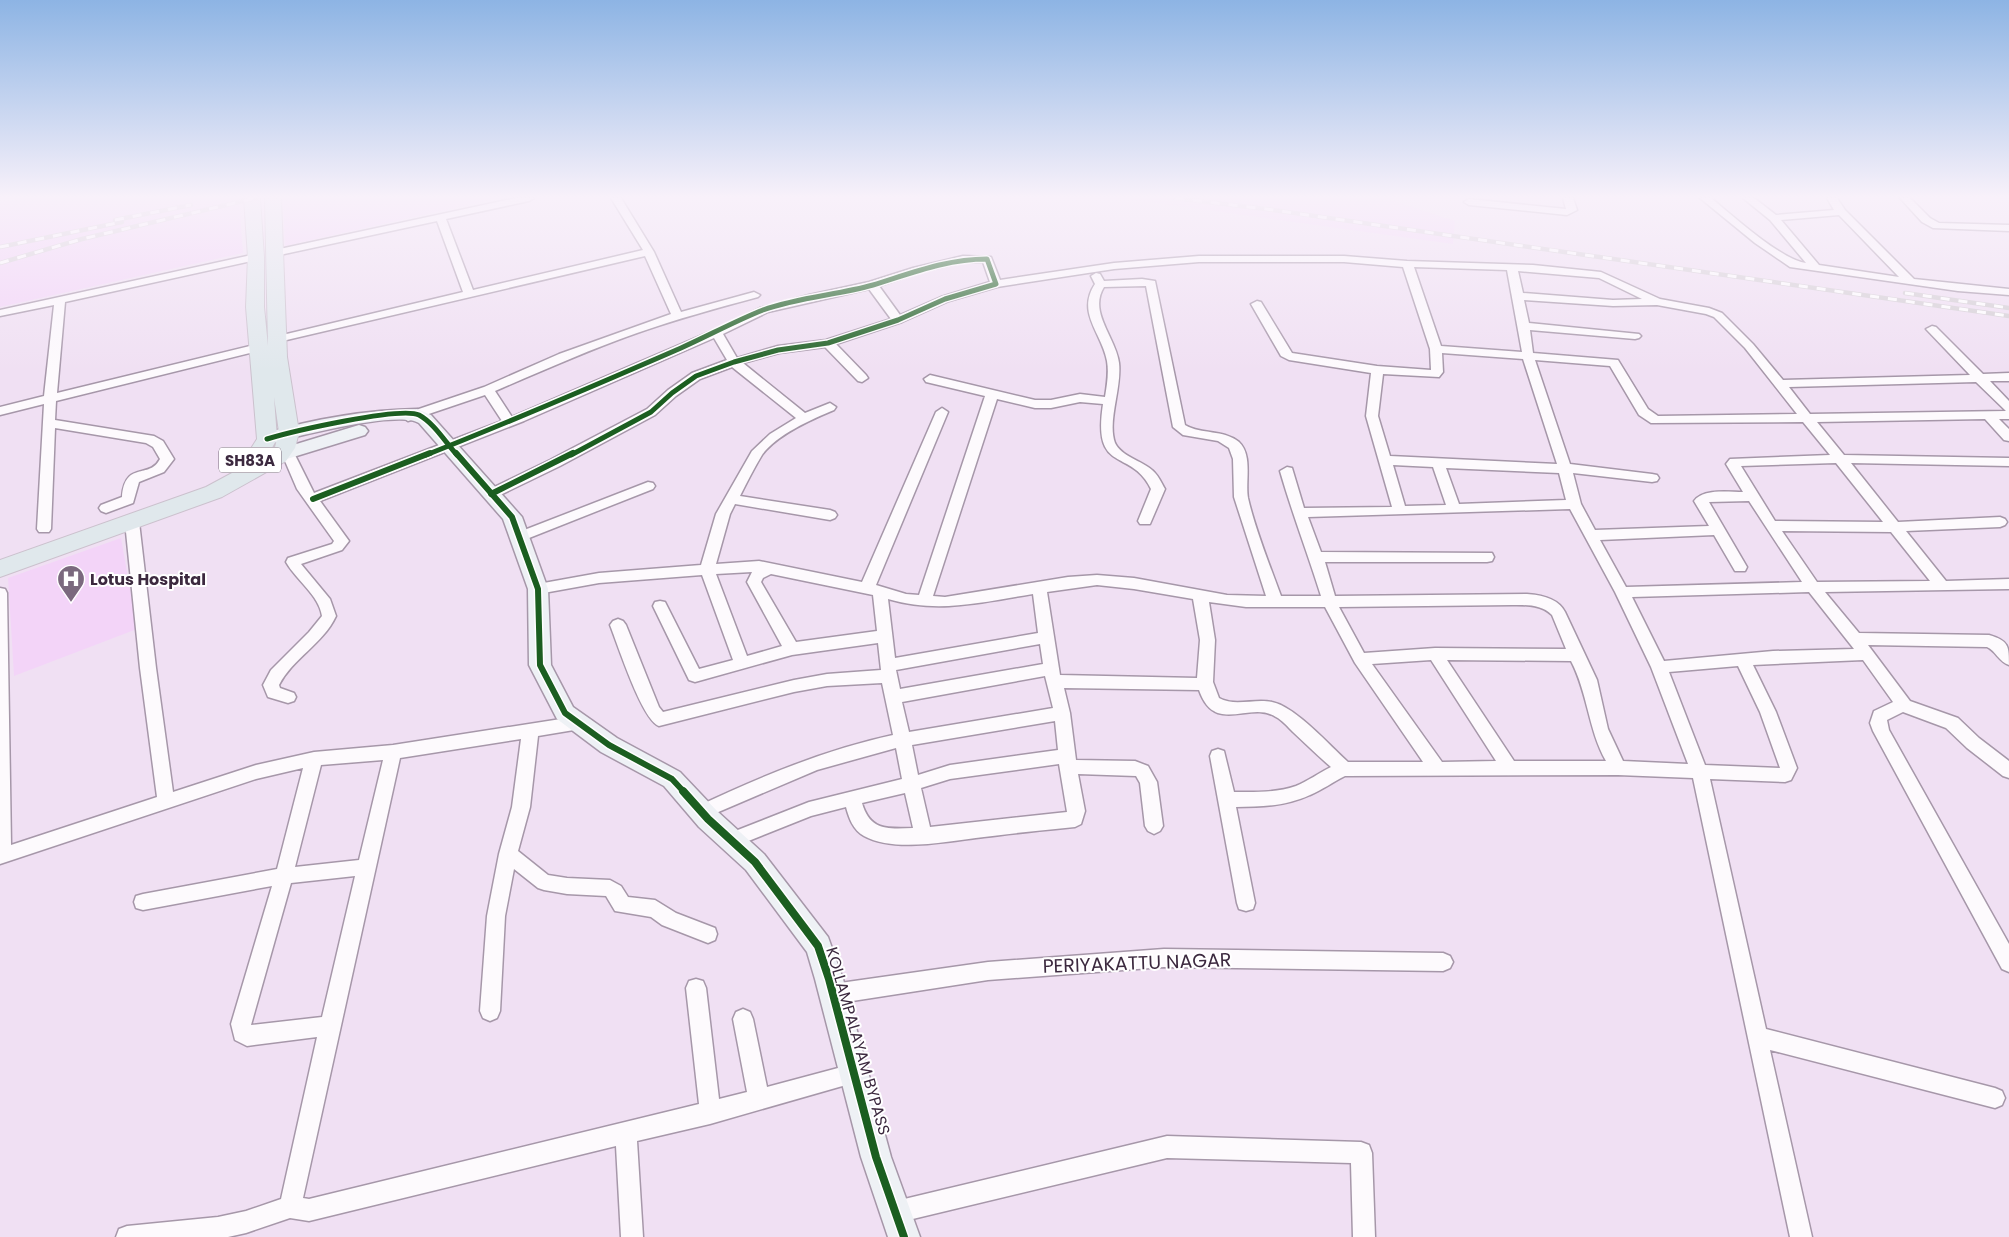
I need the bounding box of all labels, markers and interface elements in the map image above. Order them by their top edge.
road number: SH83A [219,448,281,472]
hospital icon: Lotus Hospital [56,564,86,603]
place label: Lotus Hospital [90,568,206,591]
street label: KOLLAMPALAYAM BYPASS [820,944,896,1138]
street label: PERIYAKATTU NAGAR [1042,946,1232,980]

